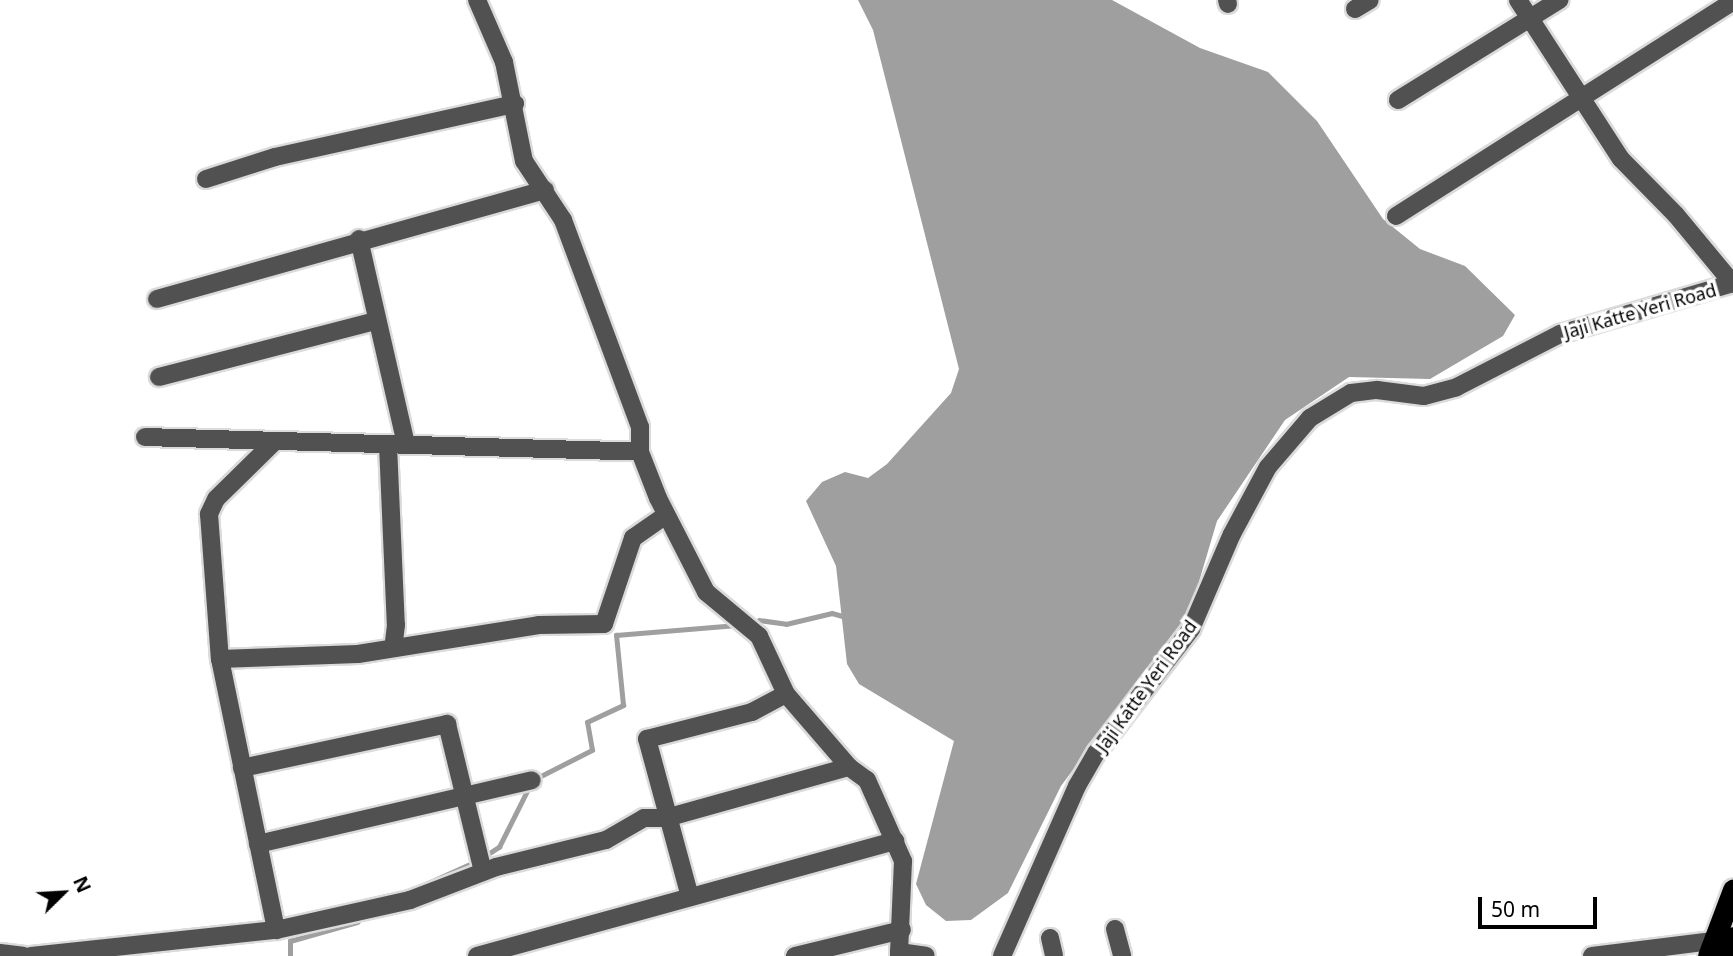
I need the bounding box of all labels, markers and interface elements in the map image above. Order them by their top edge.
street label: Jaji Katte Yeri Road [1561,279,1719,343]
street label: Jaji Katte Yeri Road [1091,616,1201,756]
north arrow [28,858,98,928]
text: N [67,872,97,897]
scale bar [1481,883,1600,927]
text: 50 m [1491,895,1540,923]

